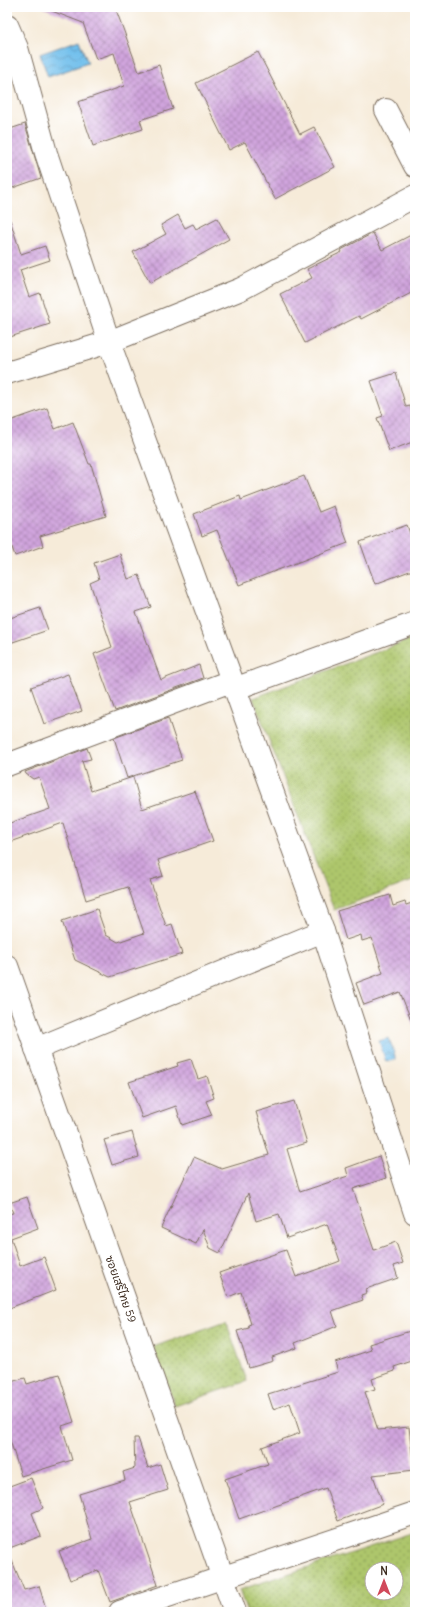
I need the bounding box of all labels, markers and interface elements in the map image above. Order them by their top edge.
street label: ซอยเสรีไทย 59 [102,1253,141,1324]
north arrow [364,1561,404,1601]
text: N [380,1564,388,1578]

